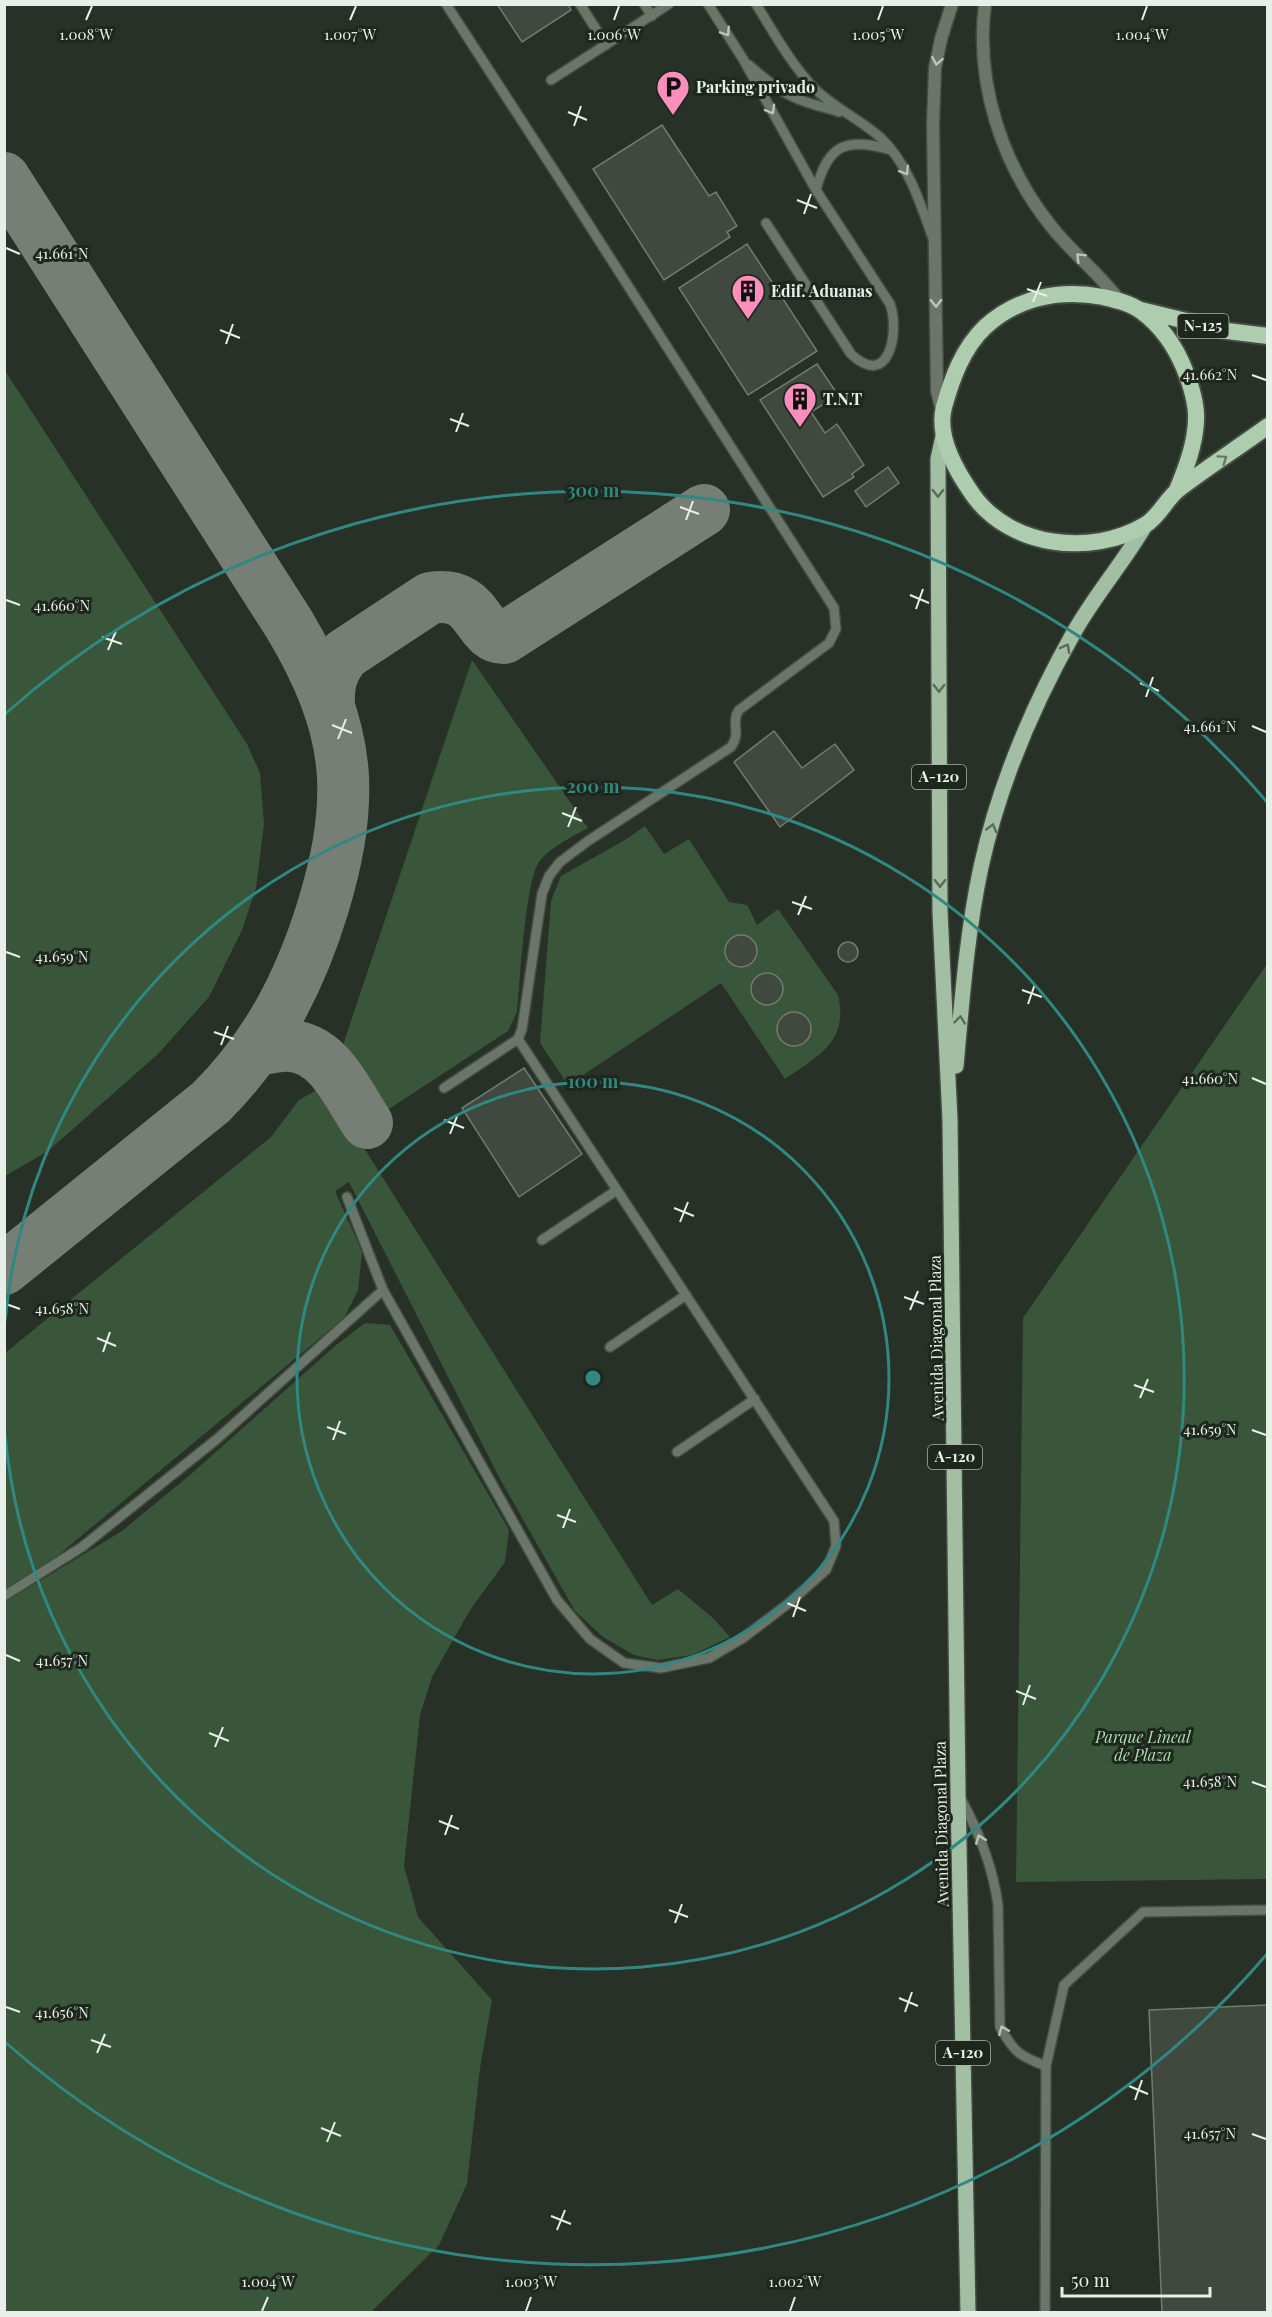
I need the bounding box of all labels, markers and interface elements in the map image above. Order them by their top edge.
text: 1.008°W [59,24,113,44]
text: 1.007°W [324,24,376,44]
text: 1.006°W [587,24,641,44]
text: 1.005°W [852,24,904,44]
text: 1.004°W [1116,24,1169,44]
one-way arrow [718,25,729,36]
one-way arrow [931,55,944,65]
parking icon: Parking privado [655,69,691,116]
place label: Parking privado [696,76,815,97]
one-way arrow [764,104,775,114]
one-way arrow [898,165,909,176]
text: 41.661°N [35,243,89,263]
one-way arrow [1076,254,1087,265]
building icon: Edif. Aduanas [730,273,766,320]
place label: Edif. Aduanas [771,280,873,301]
one-way arrow [930,298,942,307]
road number: N-125 [1178,314,1228,338]
text: 41.662°N [1183,364,1238,384]
building icon: T.N.T [782,381,818,428]
place label: T.N.T [823,388,863,409]
one-way arrow [1216,455,1227,466]
text: 300 m [567,478,620,502]
one-way arrow [932,489,944,498]
text: 41.660°N [34,595,91,615]
one-way arrow [1059,643,1070,654]
one-way arrow [933,684,945,693]
text: 41.661°N [1183,716,1237,736]
road number: A-120 [912,765,966,789]
text: 200 m [566,774,620,798]
one-way arrow [984,823,997,833]
one-way arrow [934,879,946,888]
text: 41.659°N [35,946,89,966]
one-way arrow [953,1015,966,1024]
text: 41.660°N [1182,1068,1239,1088]
text: 100 m [568,1069,619,1093]
street label: Avenida Diagonal Plaza [924,1255,947,1422]
text: 41.658°N [35,1298,89,1318]
centre of rings [583,1368,603,1388]
text: 41.659°N [1183,1419,1237,1439]
road number: A-120 [928,1445,982,1469]
text: 41.657°N [36,1650,89,1670]
park label: Parque Lineal de Plaza [1094,1726,1191,1765]
street label: Avenida Diagonal Plaza [929,1741,952,1908]
text: 41.658°N [1183,1771,1237,1791]
one-way arrow [974,1834,987,1845]
text: 41.656°N [35,2002,89,2022]
one-way arrow [998,2026,1011,2036]
road number: A-120 [936,2041,990,2065]
text: 41.657°N [1184,2123,1237,2143]
scale bar [1062,2260,1210,2298]
text: 50 m [1071,2268,1110,2292]
text: 1.004°W [242,2271,295,2291]
text: 1.003°W [505,2271,558,2291]
text: 1.002°W [769,2271,822,2291]

